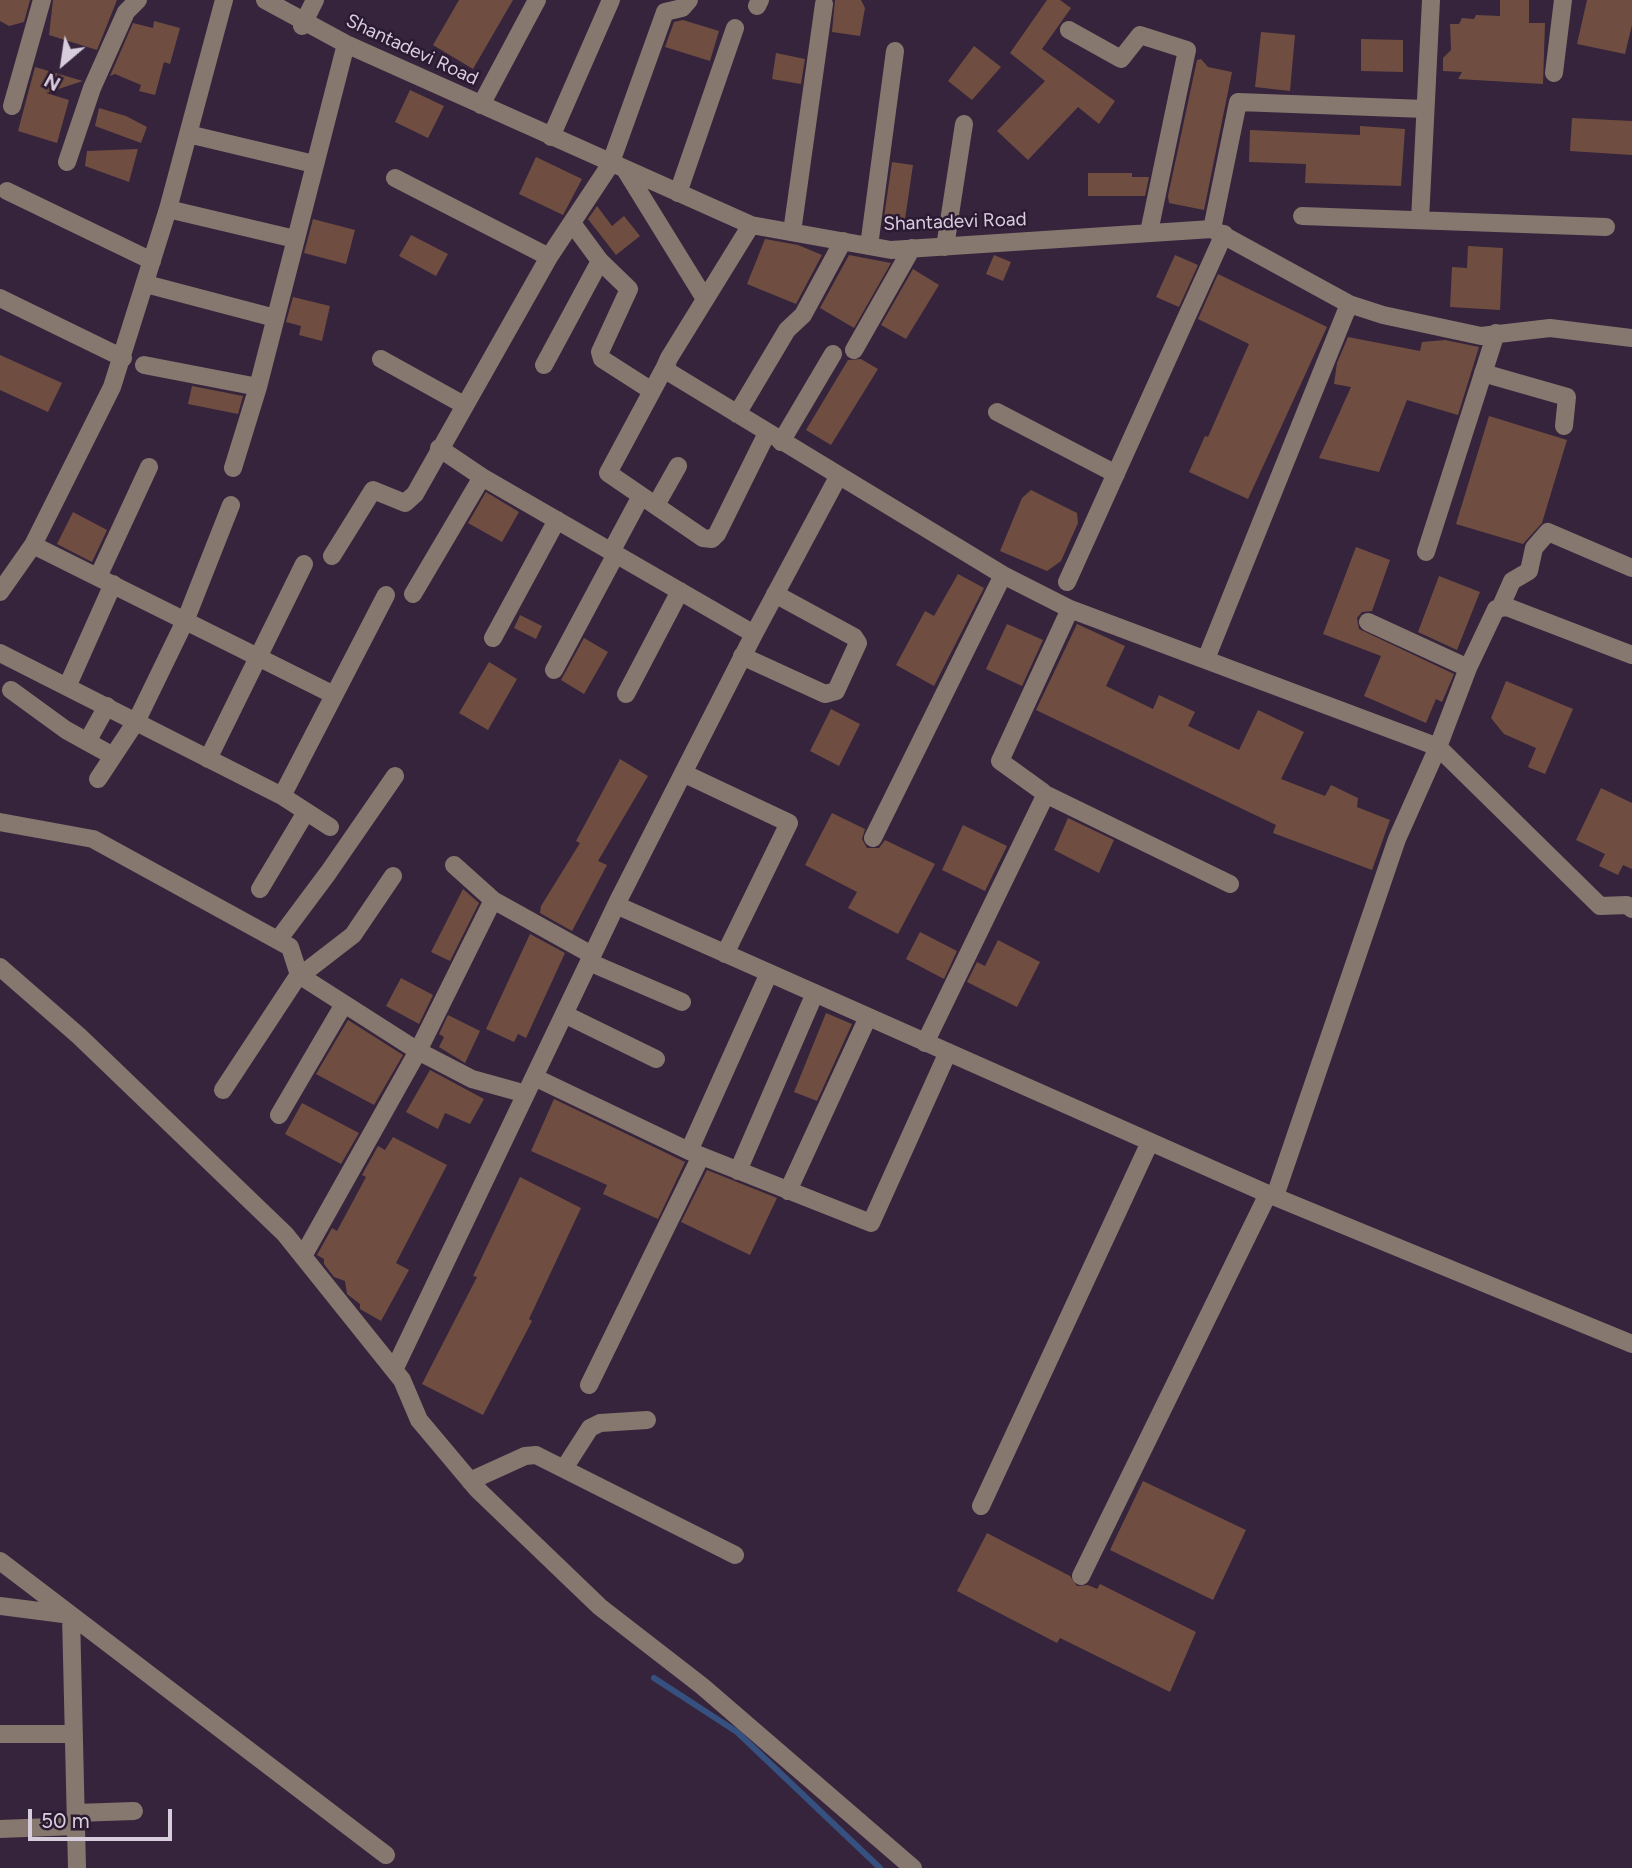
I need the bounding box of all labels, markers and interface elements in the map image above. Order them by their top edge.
street label: Shantadevi Road [342,9,482,91]
north arrow [28,28,98,98]
text: N [41,68,65,95]
street label: Shantadevi Road [883,208,1027,236]
scale bar [32,1794,175,1838]
text: 50 m [41,1808,90,1833]

